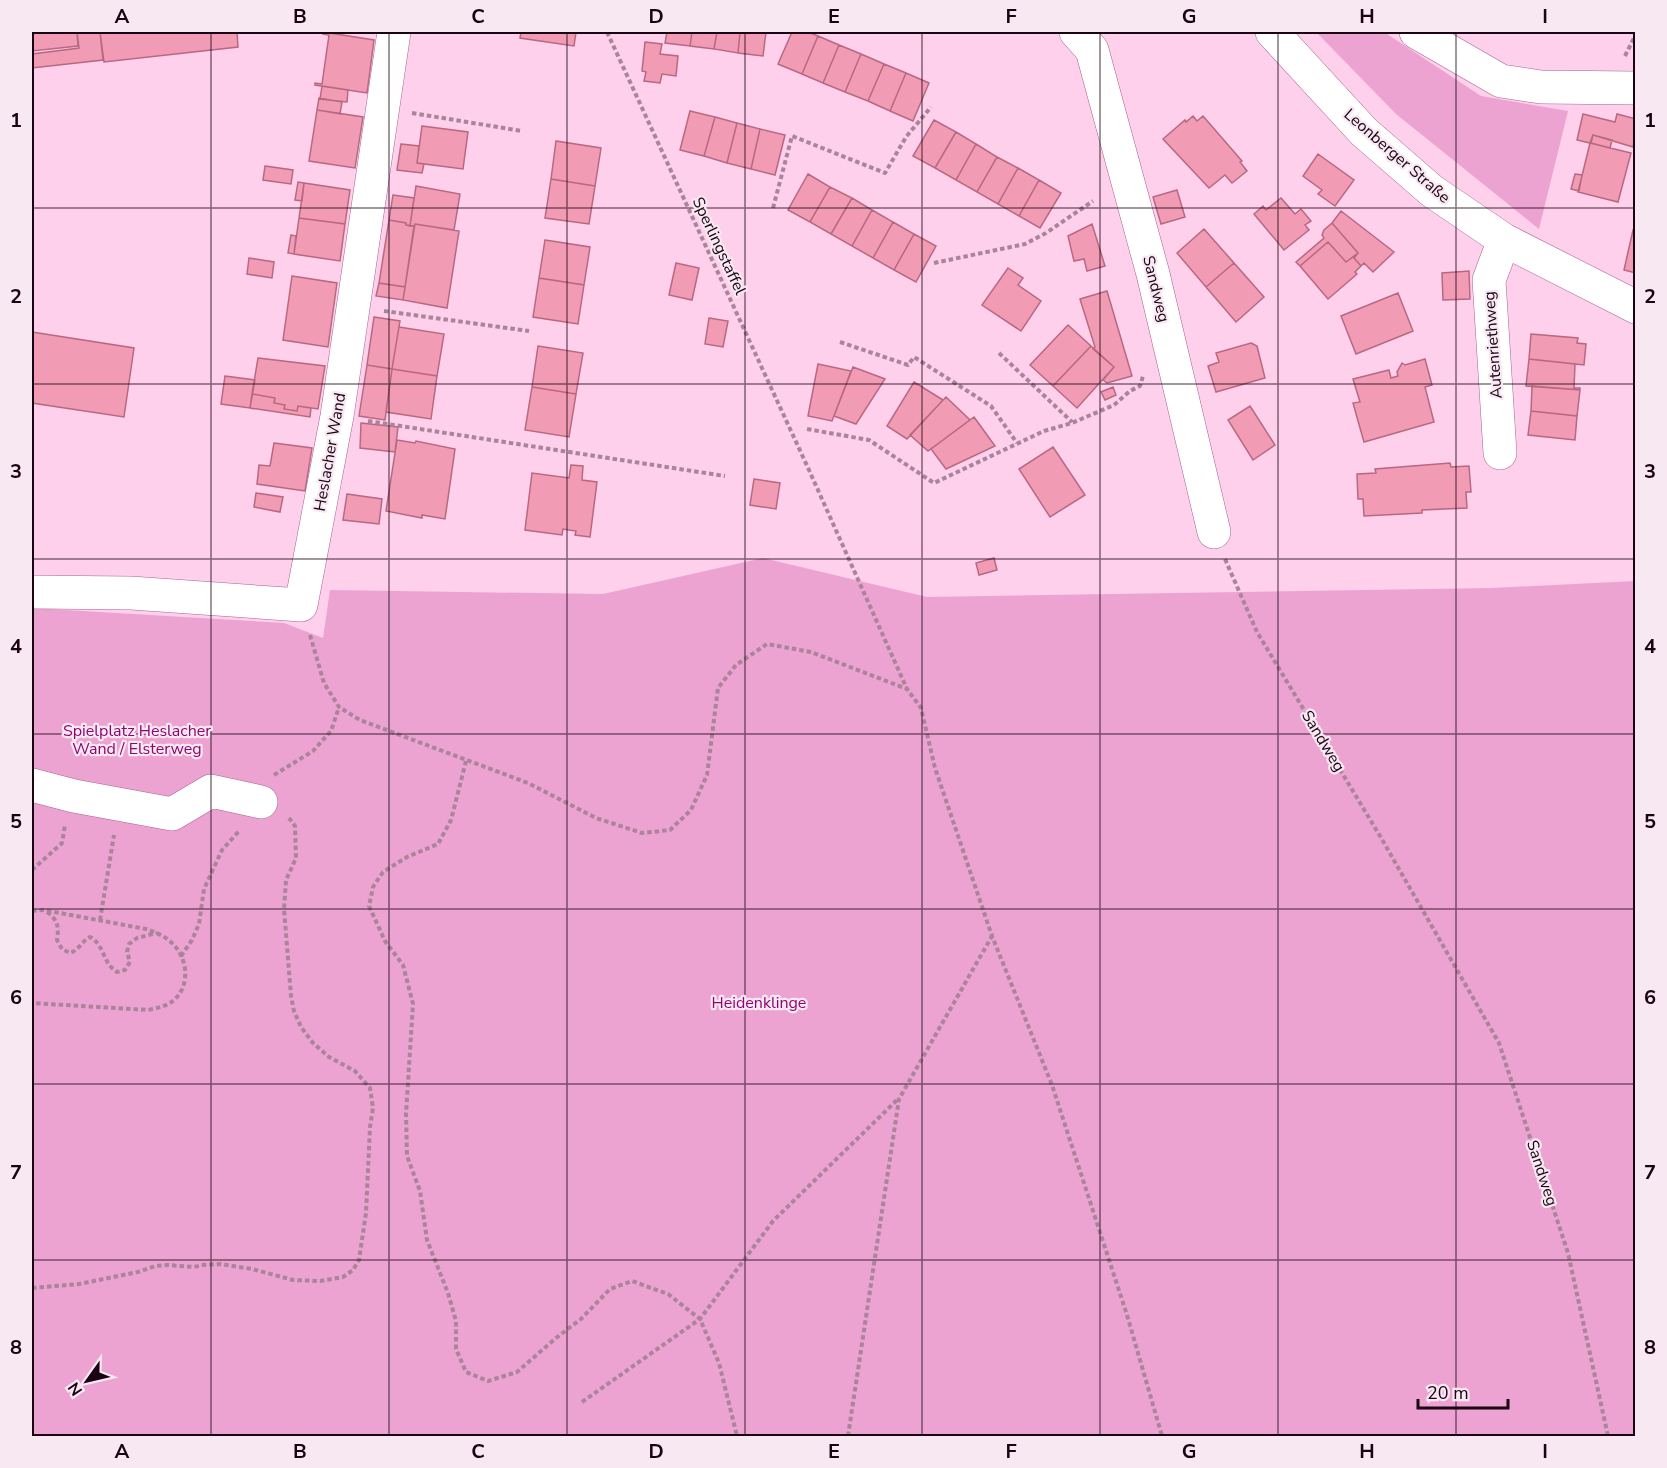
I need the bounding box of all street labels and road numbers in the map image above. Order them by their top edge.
street label: Leonberger Straße [1339,104,1455,208]
street label: Sperlingstaffel [687,194,751,299]
street label: Sandweg [1137,253,1175,325]
street label: Autenriethweg [1478,291,1508,399]
street label: Heslacher Wand [309,391,351,513]
street label: Sandweg [1296,706,1350,776]
street label: Sandweg [1521,1137,1563,1209]

